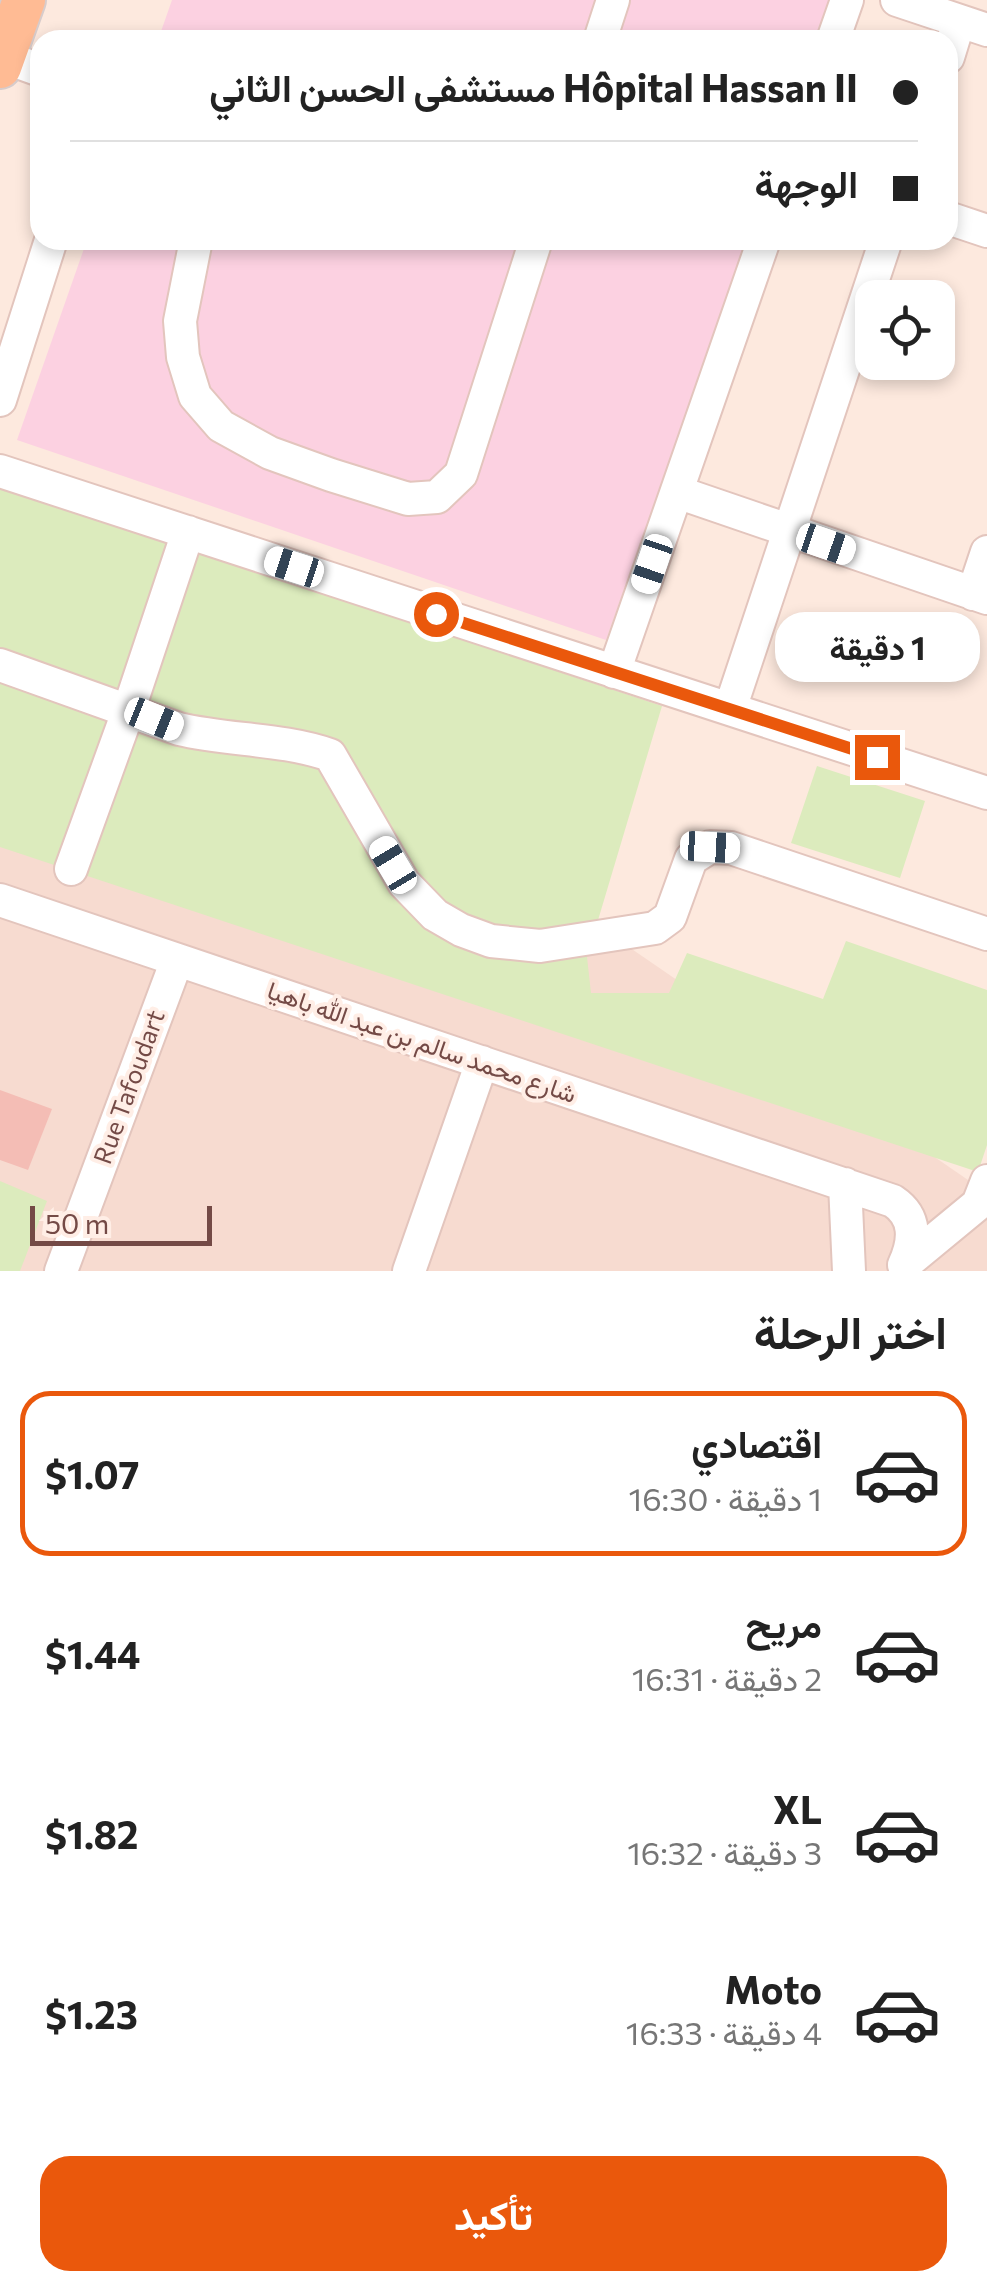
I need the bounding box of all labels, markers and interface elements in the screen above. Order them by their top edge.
text: Hôpital Hassan II مستشفى الحسن الثاني [209,63,858,110]
text: الوجهة [755,159,858,206]
map controls [855,280,955,380]
button: locate [855,280,955,380]
car [793,520,859,568]
car [628,531,676,597]
car [261,543,327,591]
route start [414,592,459,637]
callout: 1 دقيقة [774,612,980,682]
text: 1 دقيقة [829,627,926,667]
car [121,694,187,744]
route end [855,735,900,780]
car [679,830,741,864]
car [365,832,421,898]
street label: شارع محمد سالم بن عبد الله باهيا [263,974,581,1111]
street label: Rue Tafoudart [86,1006,170,1168]
scale bar [30,1201,212,1246]
text: 50 m [45,1206,109,1240]
text: اختر الرحلة [754,1303,947,1358]
text: اقتصادي [691,1419,822,1466]
icon: car [852,1429,942,1519]
text: $1.07 [45,1450,139,1497]
text: 1 دقيقة · 16:30 [629,1478,822,1518]
text: مريح [746,1599,822,1646]
icon: car [852,1609,942,1699]
text: $1.44 [45,1630,140,1677]
text: 2 دقيقة · 16:31 [632,1658,822,1698]
text: XL [773,1785,822,1832]
icon: car [852,1789,942,1879]
text: $1.82 [45,1810,138,1857]
text: 3 دقيقة · 16:32 [627,1832,822,1872]
text: Moto [724,1965,822,2012]
icon: car [852,1969,942,2059]
text: $1.23 [45,1990,138,2037]
text: 4 دقيقة · 16:33 [626,2012,822,2052]
button: تأكيد [40,2156,947,2271]

